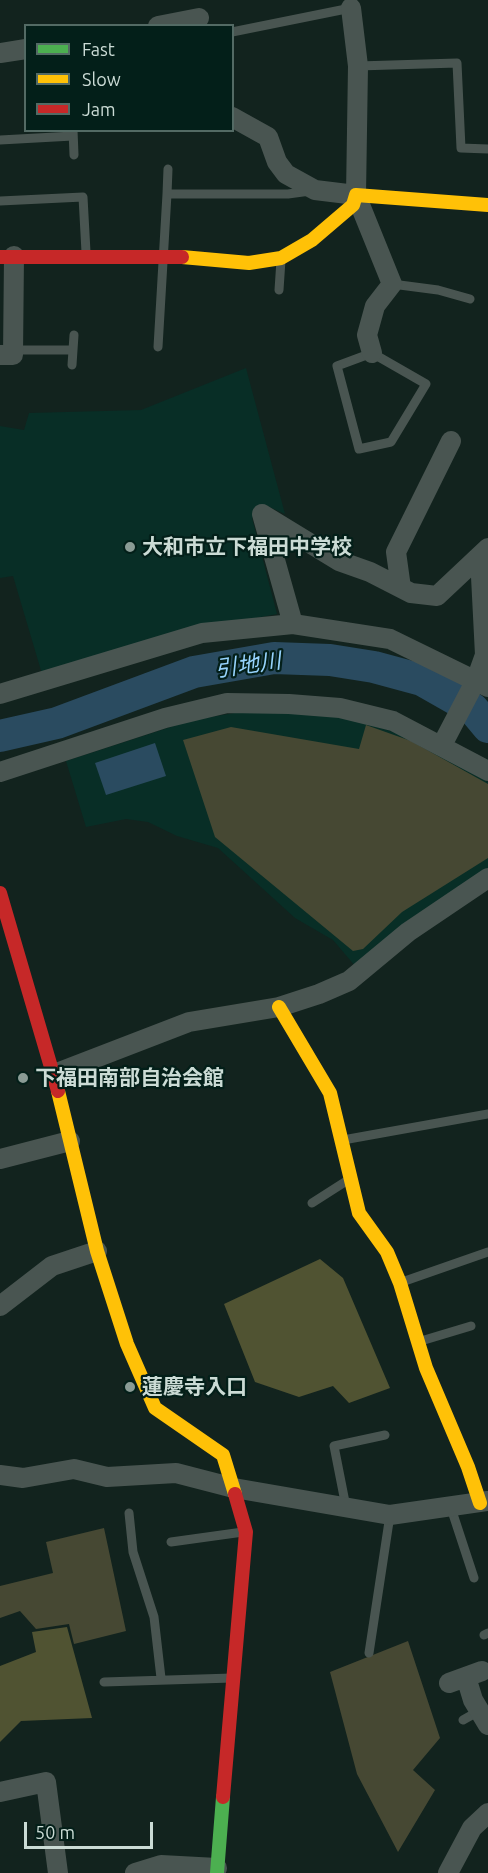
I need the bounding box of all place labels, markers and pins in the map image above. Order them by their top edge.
place label: 大和市立下福田中学校 [142,534,352,560]
marker: 大和市立下福田中学校 [123,540,137,554]
place label: 下福田南部自治会館 [35,1065,224,1091]
marker: 下福田南部自治会館 [16,1071,30,1085]
place label: 蓮慶寺入口 [142,1374,247,1400]
marker: 蓮慶寺入口 [123,1380,137,1394]

